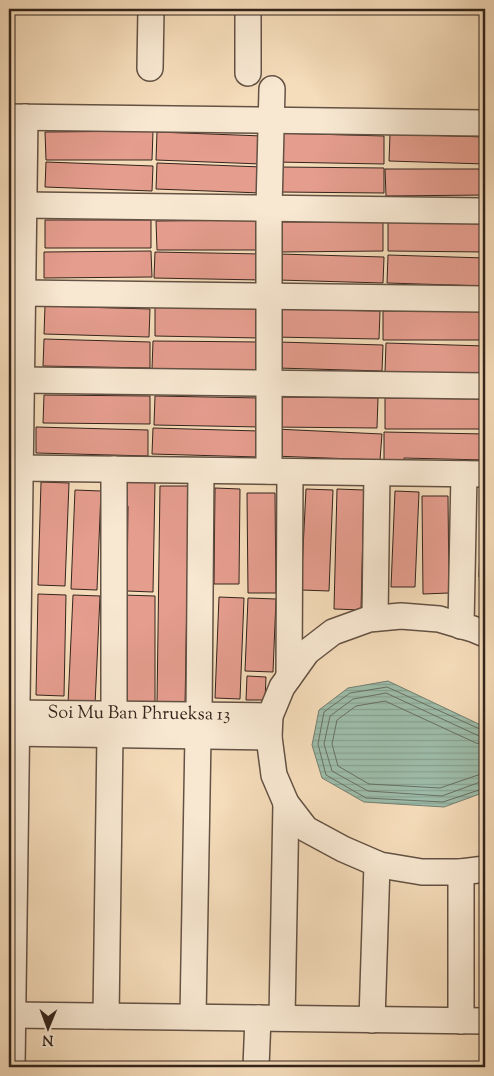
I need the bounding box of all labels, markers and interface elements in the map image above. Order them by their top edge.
street label: Soi Mu Ban Phrueksa 13 [48,700,230,729]
north arrow [22,1004,72,1054]
text: N [42,1029,54,1049]

